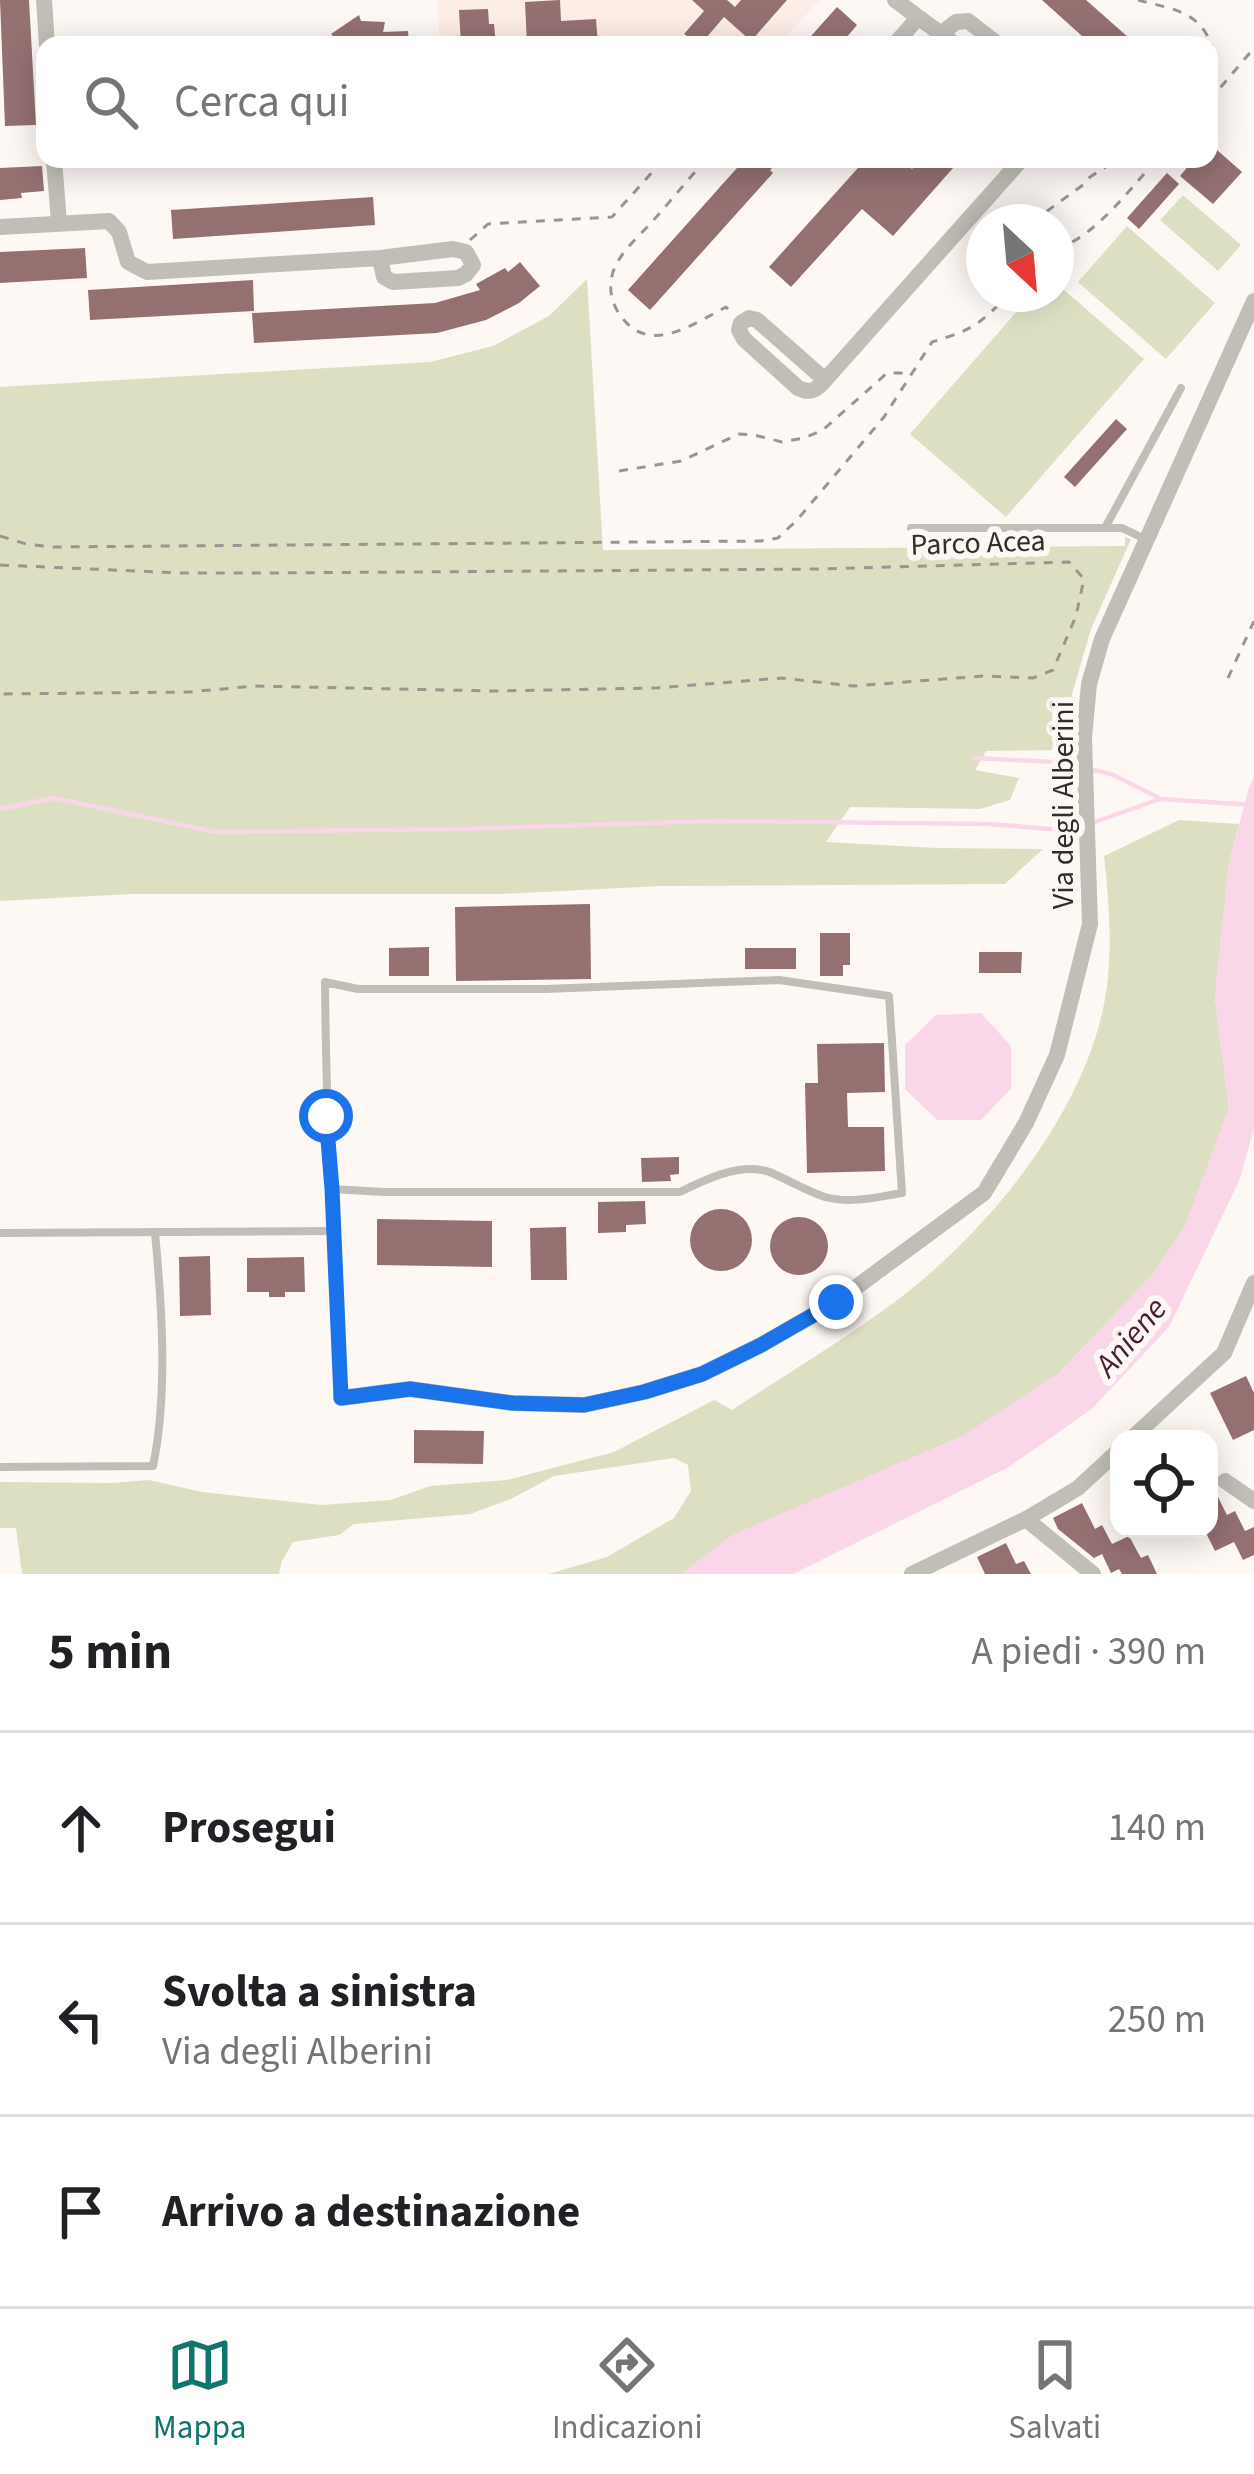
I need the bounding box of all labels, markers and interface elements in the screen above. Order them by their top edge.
search box [36,36,1218,168]
icon: search [78,69,144,135]
text: Cerca qui [174,70,349,134]
north arrow [966,204,1074,312]
street label: Parco Acea [910,519,1046,567]
street label: Via degli Alberini [1042,701,1085,909]
route start [299,1089,353,1143]
route end [809,1275,863,1329]
water label: Aniene [1082,1287,1178,1388]
map controls [1110,1430,1218,1538]
button: locate [1110,1430,1218,1538]
text: 5 min [48,1616,172,1688]
text: A piedi · 390 m [972,1624,1206,1680]
icon: ahead [48,1795,114,1861]
text: Prosegui [162,1796,336,1860]
text: 140 m [1108,1800,1206,1856]
text: Svolta a sinistra [162,1960,477,2024]
icon: left [48,1987,114,2053]
text: 250 m [1108,1992,1206,2048]
text: Via degli Alberini [162,2024,433,2080]
icon: arrive [48,2179,114,2245]
text: Arrivo a destinazione [162,2180,580,2244]
tab: Mappa [153,2332,246,2451]
tab: Indicazioni [552,2332,703,2451]
tab: Salvati [1008,2332,1101,2451]

